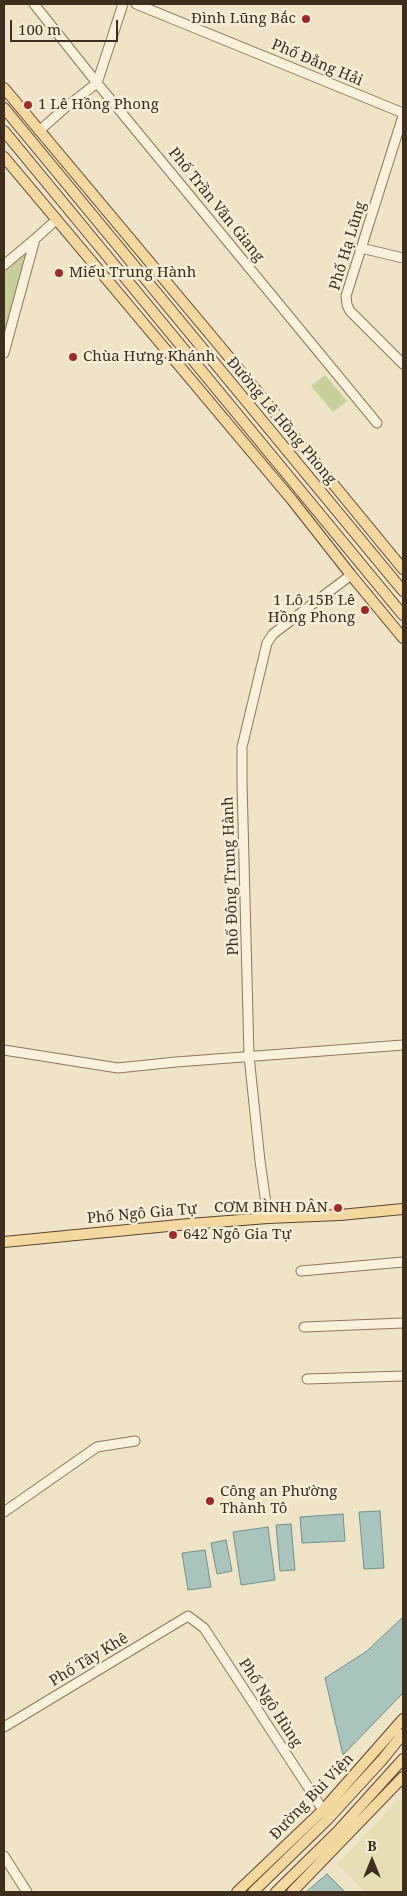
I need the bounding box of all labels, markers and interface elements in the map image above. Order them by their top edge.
scale bar [12,10,120,42]
place label: Đình Lũng Bắc [191,10,296,28]
marker: Đình Lũng Bắc [300,13,312,25]
text: 100 m [18,19,61,39]
street label: Phố Đằng Hải [269,36,365,90]
place label: 1 Lê Hồng Phong [38,96,159,114]
marker: 1 Lê Hồng Phong [22,99,34,111]
street label: Phố Trần Văn Giang [164,144,268,266]
street label: Phố Hạ Lũng [326,199,370,293]
place label: Miếu Trung Hành [69,264,196,282]
marker: Miếu Trung Hành [53,267,65,279]
place label: Chùa Hưng Khánh [83,348,215,366]
marker: Chùa Hưng Khánh [67,351,79,363]
street label: Đường Lê Hồng Phong [223,354,339,488]
place label: 1 Lô 15B Lê Hồng Phong [268,592,355,627]
marker: 1 Lô 15B Lê Hồng Phong [359,604,371,616]
street label: Phố Đông Trung Hành [219,796,243,956]
place label: CƠM BÌNH DÂN [214,1199,328,1217]
street label: Phố Ngô Gia Tự [86,1200,198,1228]
marker: CƠM BÌNH DÂN [332,1202,344,1214]
place label: 642 Ngô Gia Tự [183,1226,291,1244]
marker: 642 Ngô Gia Tự [167,1229,179,1241]
place label: Công an Phường Thành Tô [220,1483,337,1518]
marker: Công an Phường Thành Tô [204,1495,216,1507]
street label: Phố Tây Khê [46,1630,132,1690]
street label: Phố Ngô Hùng [235,1655,305,1751]
street label: Đường Bùi Viện [266,1750,358,1844]
north arrow [347,1836,397,1886]
text: B [367,1836,377,1855]

